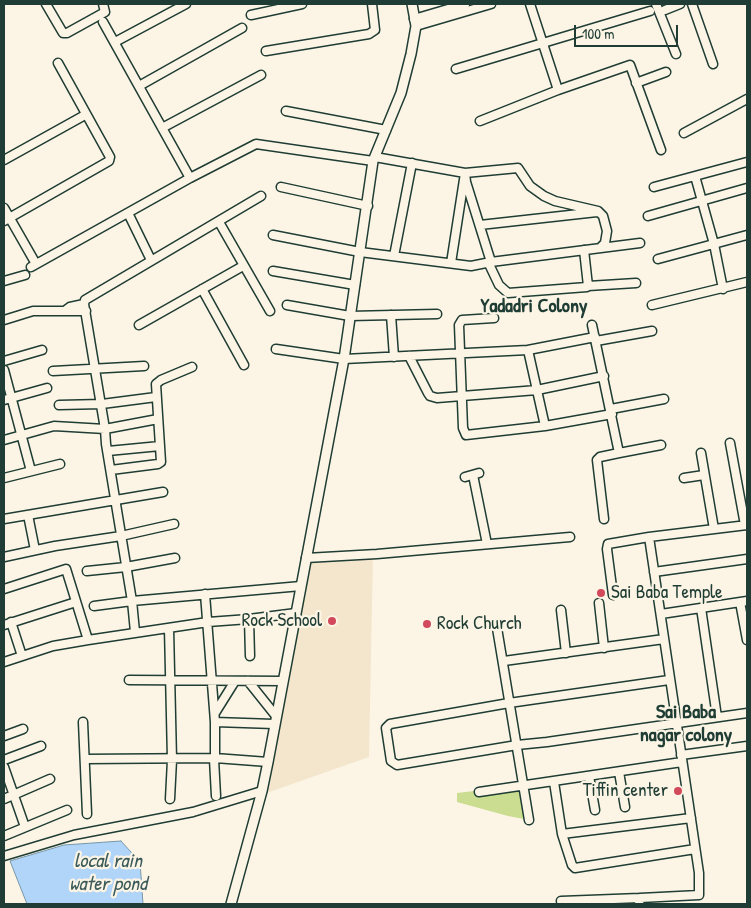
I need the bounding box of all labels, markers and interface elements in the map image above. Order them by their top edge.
scale bar [576,15,680,47]
text: 100 m [582,23,615,44]
district label: Yadadri Colony [481,295,587,319]
place label: Sai Baba Temple [611,582,723,604]
marker: Sai Baba Temple [595,587,607,599]
place label: Rock School [242,610,322,632]
place label: Rock Church [437,613,522,635]
marker: Rock School [326,615,338,627]
marker: Rock Church [421,618,433,630]
district label: Sai Baba nagar colony [640,701,732,748]
place label: Tiffin center [583,780,668,802]
marker: Tiffin center [672,785,684,797]
water label: local rain water pond [69,850,147,897]

